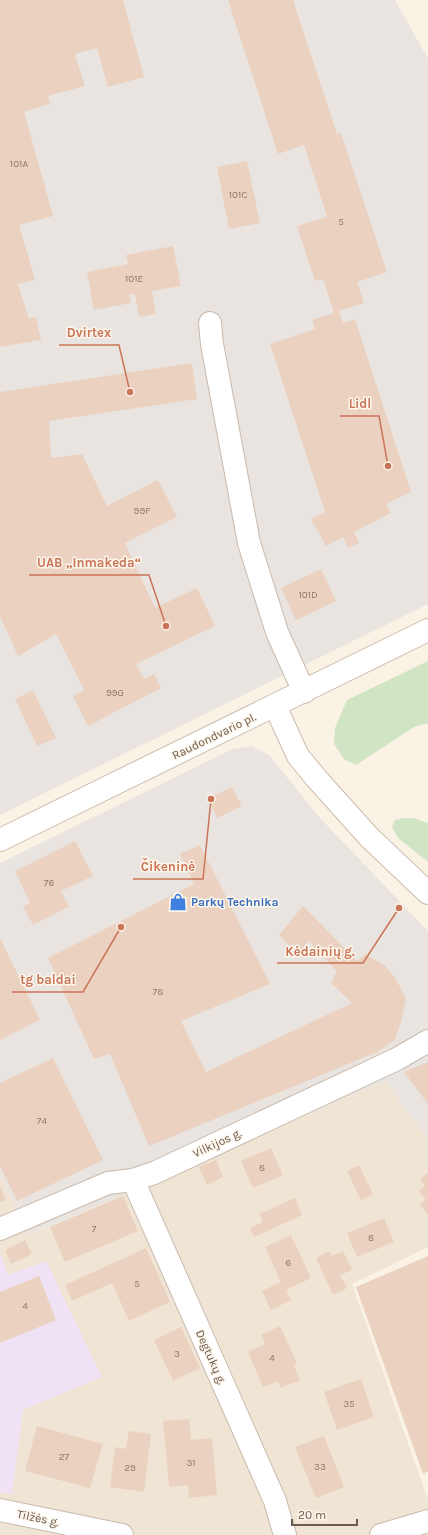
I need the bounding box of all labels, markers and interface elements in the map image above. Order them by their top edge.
house number: 101A [10,158,28,170]
house number: 101C [229,189,247,201]
house number: 5 [338,216,344,228]
house number: 101E [125,273,143,285]
callout: Dvirtex [59,320,119,345]
text: Dvirtex [67,325,111,340]
callout: Lidl [340,391,379,416]
text: Lidl [349,396,371,411]
house number: 99F [134,505,150,517]
callout: UAB „Inmakeda“ [29,550,149,575]
text: UAB „Inmakeda“ [37,555,141,570]
house number: 101D [298,589,318,601]
house number: 99G [106,687,124,699]
street label: Raudondvario pl. [170,710,258,762]
callout: Čikeninė [133,854,203,879]
text: Čikeninė [141,857,195,874]
house number: 76 [44,877,54,889]
shop icon: Parkų Technika [168,892,188,912]
place label: Parkų Technika [191,895,278,909]
callout: Kėdainių g. [277,938,363,963]
text: Kėdainių g. [285,944,355,960]
callout: tg baldai [12,967,83,992]
text: tg baldai [20,972,76,987]
house number: 78 [153,986,163,998]
house number: 74 [37,1115,48,1127]
street label: Vilkijos g. [190,1126,244,1160]
house number: 8 [259,1162,265,1174]
house number: 7 [92,1223,97,1235]
house number: 8 [368,1232,374,1244]
house number: 6 [285,1257,291,1269]
house number: 5 [134,1278,140,1290]
house number: 4 [22,1300,28,1312]
street label: Degtukų g. [193,1327,229,1387]
house number: 3 [174,1348,180,1360]
house number: 4 [269,1352,275,1364]
house number: 35 [343,1398,355,1410]
house number: 27 [59,1451,70,1463]
house number: 31 [186,1457,196,1469]
house number: 33 [314,1461,326,1473]
house number: 29 [124,1462,136,1474]
scale bar [292,1501,357,1527]
street label: Tilžės g. [16,1507,60,1529]
text: 20 m [298,1508,326,1522]

